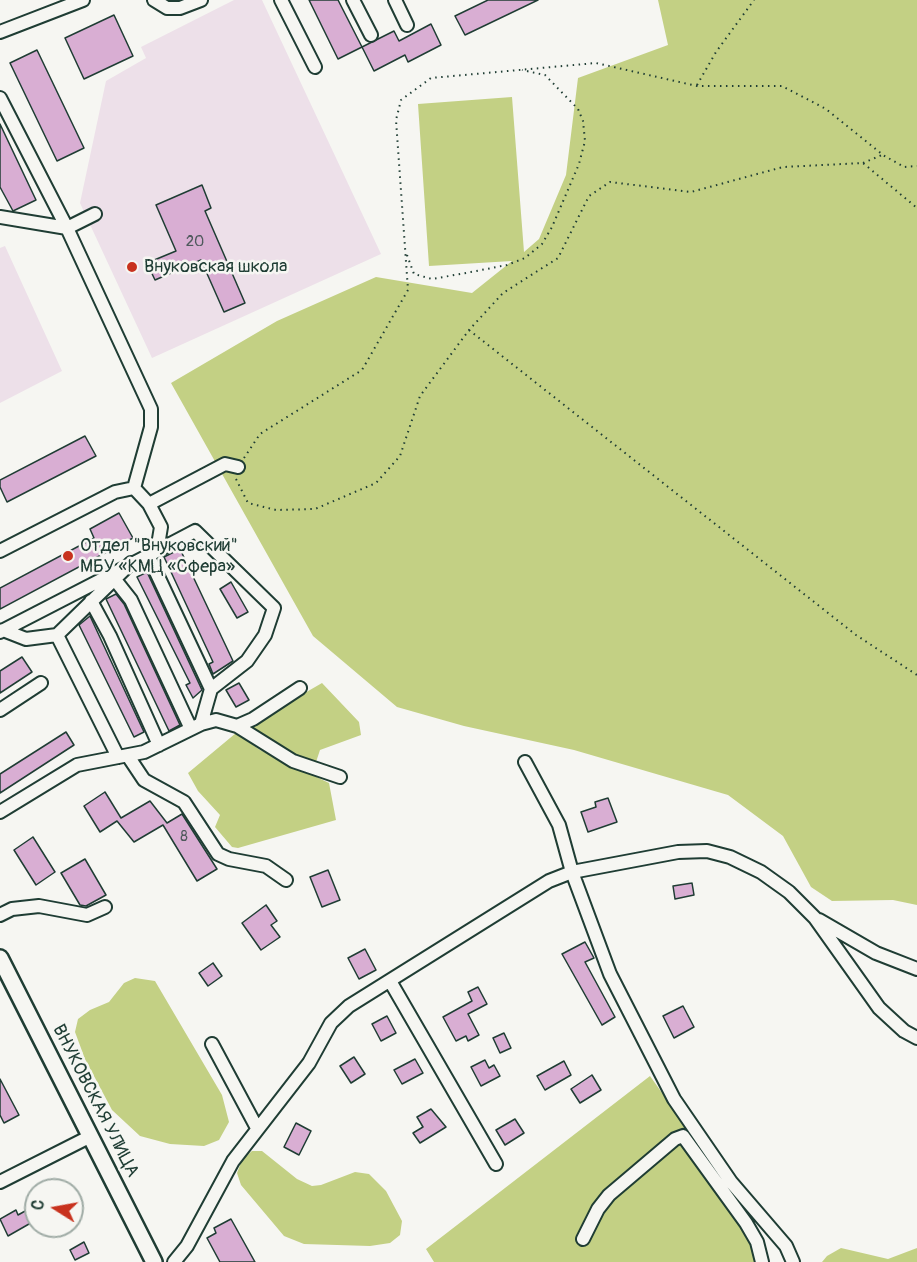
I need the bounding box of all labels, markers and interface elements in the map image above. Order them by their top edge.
house number: 20 [186,233,204,251]
place label: Внуковская школа [144,256,287,278]
marker: Внуковская школа [125,260,139,274]
place label: Отдел "Внуковский" МБУ «КМЦ «Сфера» [80,535,238,578]
marker: Отдел "Внуковский" МБУ «КМЦ «Сфера» [61,549,75,563]
house number: 8 [180,828,188,846]
street label: ВНУКОВСКАЯ УЛИЦА [47,1021,143,1181]
north arrow [24,1178,84,1238]
text: С [28,1198,49,1212]

